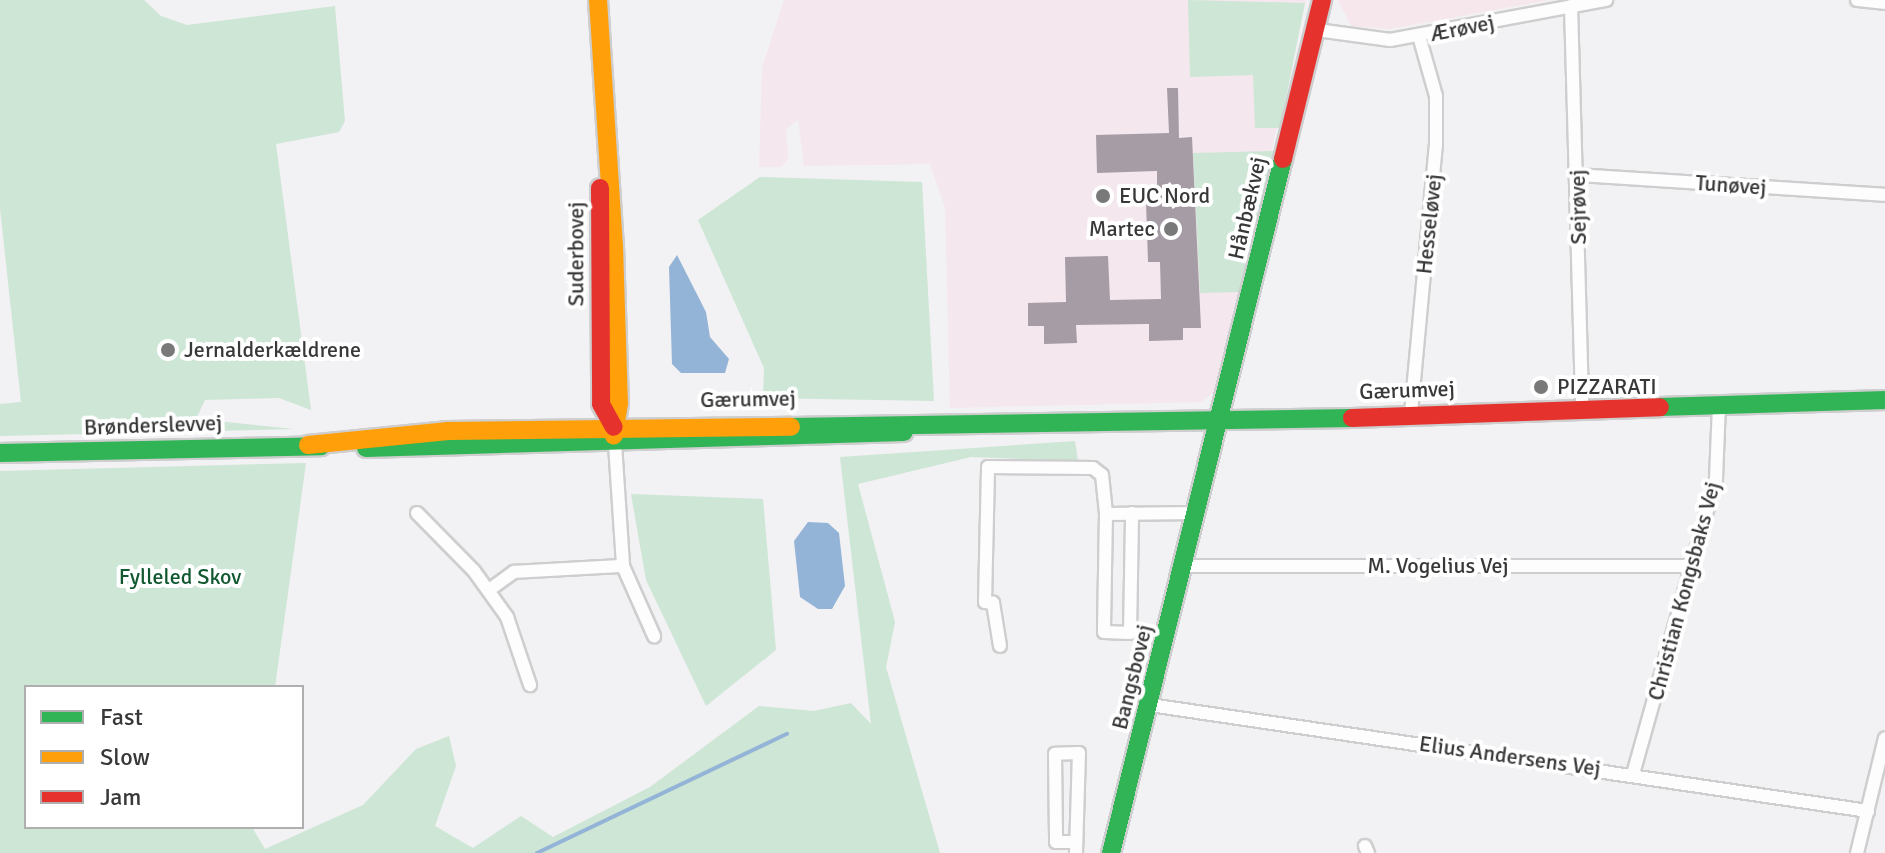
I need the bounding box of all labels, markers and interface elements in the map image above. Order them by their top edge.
street label: Ærøvej [1428,9,1496,47]
street label: Hånbækvej [1222,154,1272,262]
street label: Sejrøvej [1564,169,1592,245]
street label: Tunøvej [1695,169,1767,201]
street label: Hesseløvej [1411,173,1447,275]
place label: EUC Nord [1119,183,1210,209]
marker: EUC Nord [1094,187,1112,205]
street label: Suderbovej [563,202,589,306]
place label: Martec [1089,216,1155,242]
marker: Martec [1162,220,1180,238]
place label: Jernalderkældrene [184,337,361,363]
marker: Jernalderkældrene [159,341,177,359]
place label: PIZZARATI [1557,374,1657,400]
street label: Gærumvej [1359,375,1455,405]
marker: PIZZARATI [1532,378,1550,396]
street label: Gærumvej [700,385,796,413]
street label: Brønderslevvej [83,409,223,441]
street label: Christian Kongsbaks Vej [1642,479,1726,703]
street label: M. Vogelius Vej [1367,553,1509,579]
park label: Fylleled Skov [119,564,241,590]
street label: Bangsbovej [1106,622,1158,732]
legend [24,685,304,829]
text: Fast [100,702,143,732]
street label: Elius Andersens Vej [1417,730,1603,782]
text: Slow [100,742,150,772]
text: Jam [100,782,141,812]

